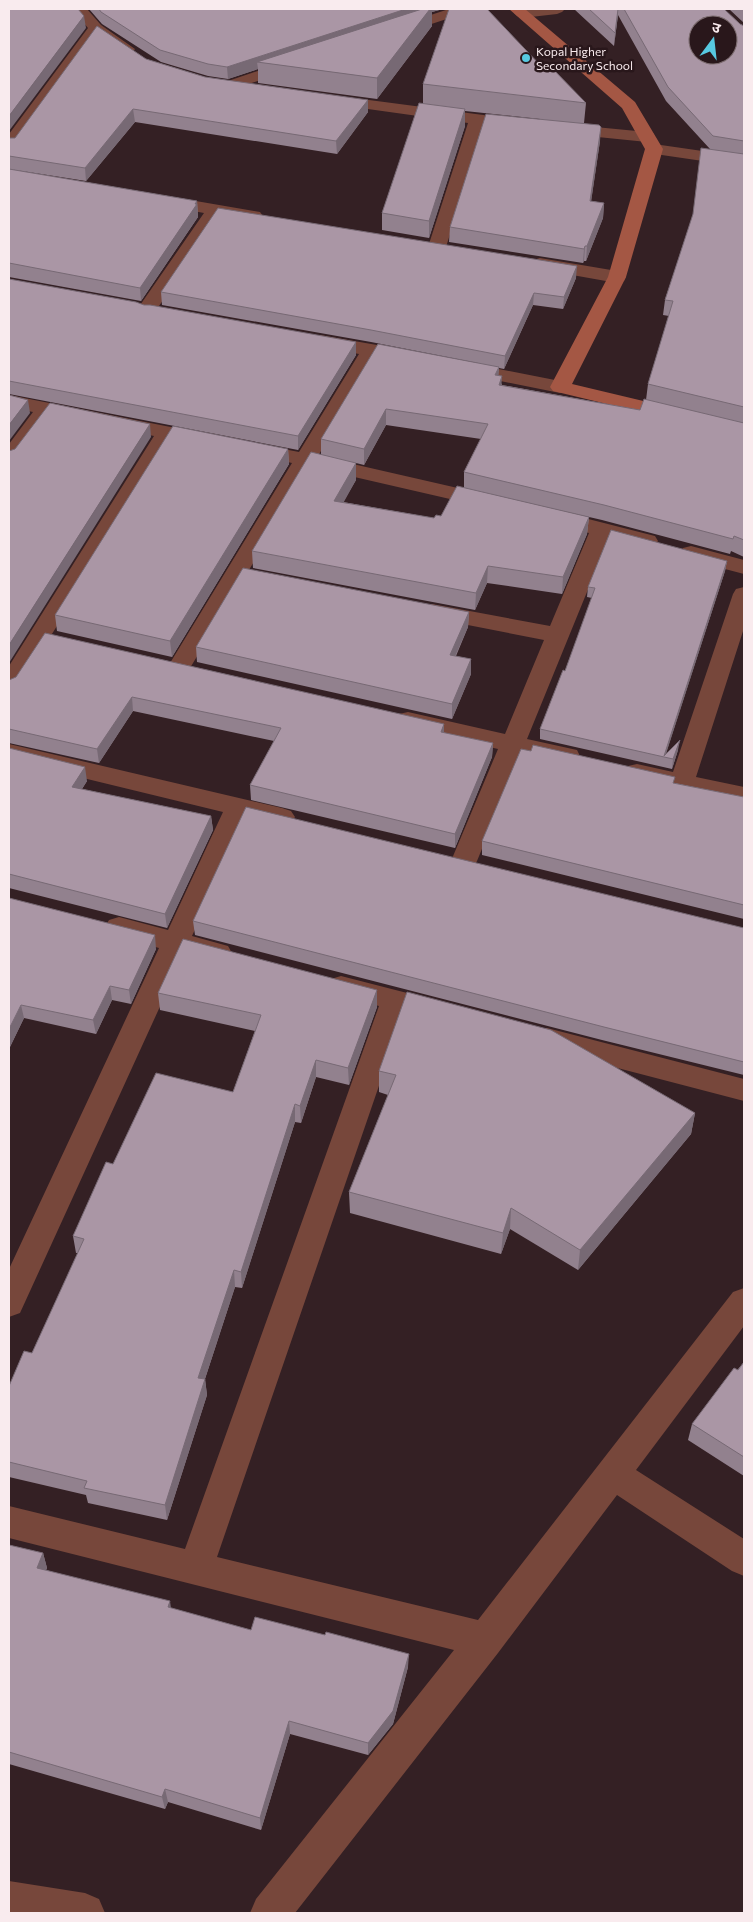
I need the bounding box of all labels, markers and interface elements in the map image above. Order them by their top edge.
north arrow [688,15,738,65]
text: उ [710,18,723,36]
place label: Kopal Higher Secondary School [536,44,633,72]
marker: Kopal Higher Secondary School [520,52,532,64]

